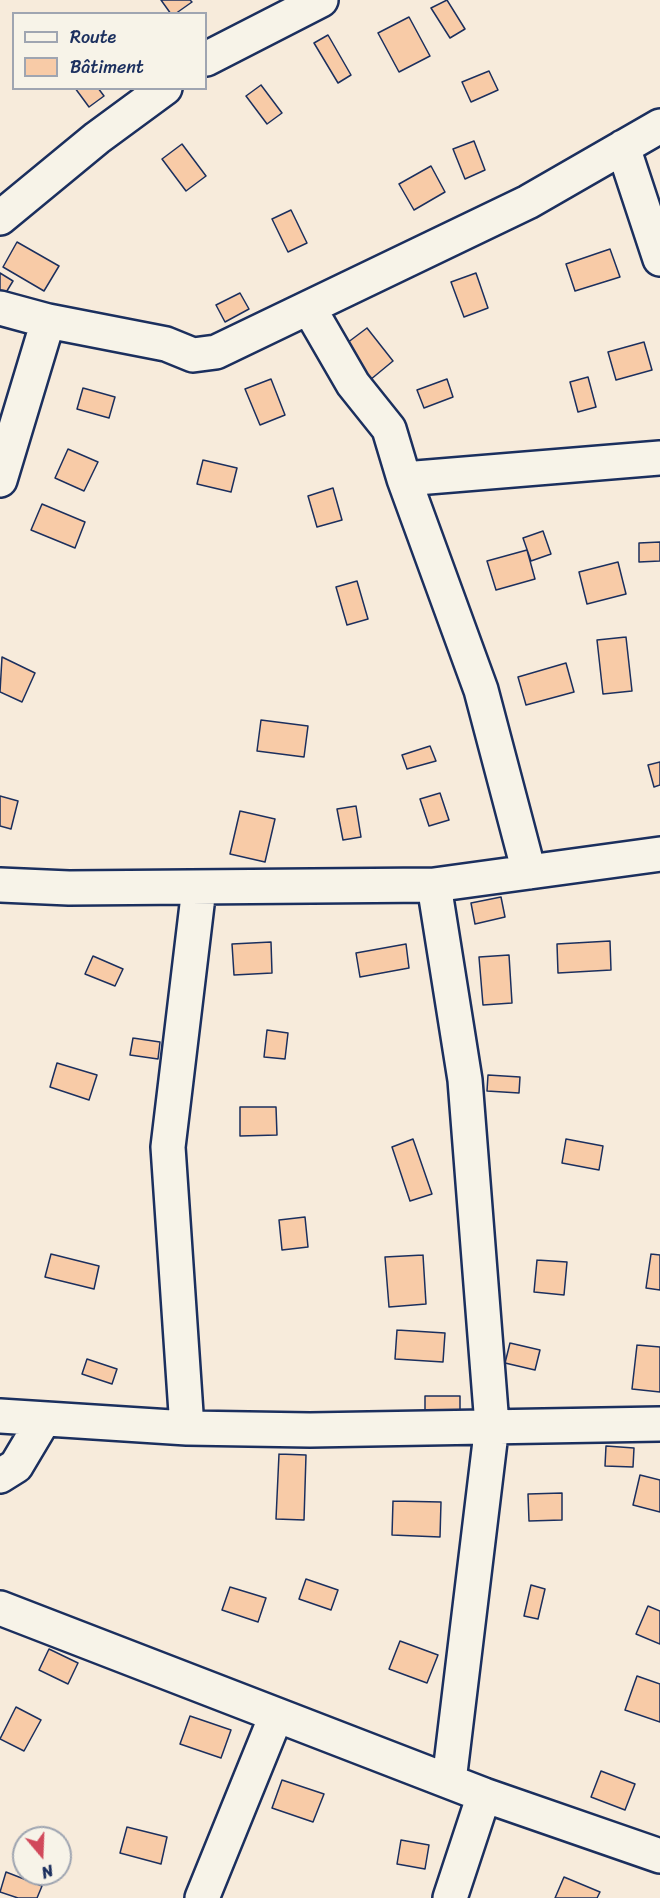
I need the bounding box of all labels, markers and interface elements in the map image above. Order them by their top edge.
legend [12,12,207,90]
text: Route [70,21,116,53]
text: Bâtiment [70,51,144,83]
north arrow [12,1826,72,1886]
text: N [37,1856,57,1887]

